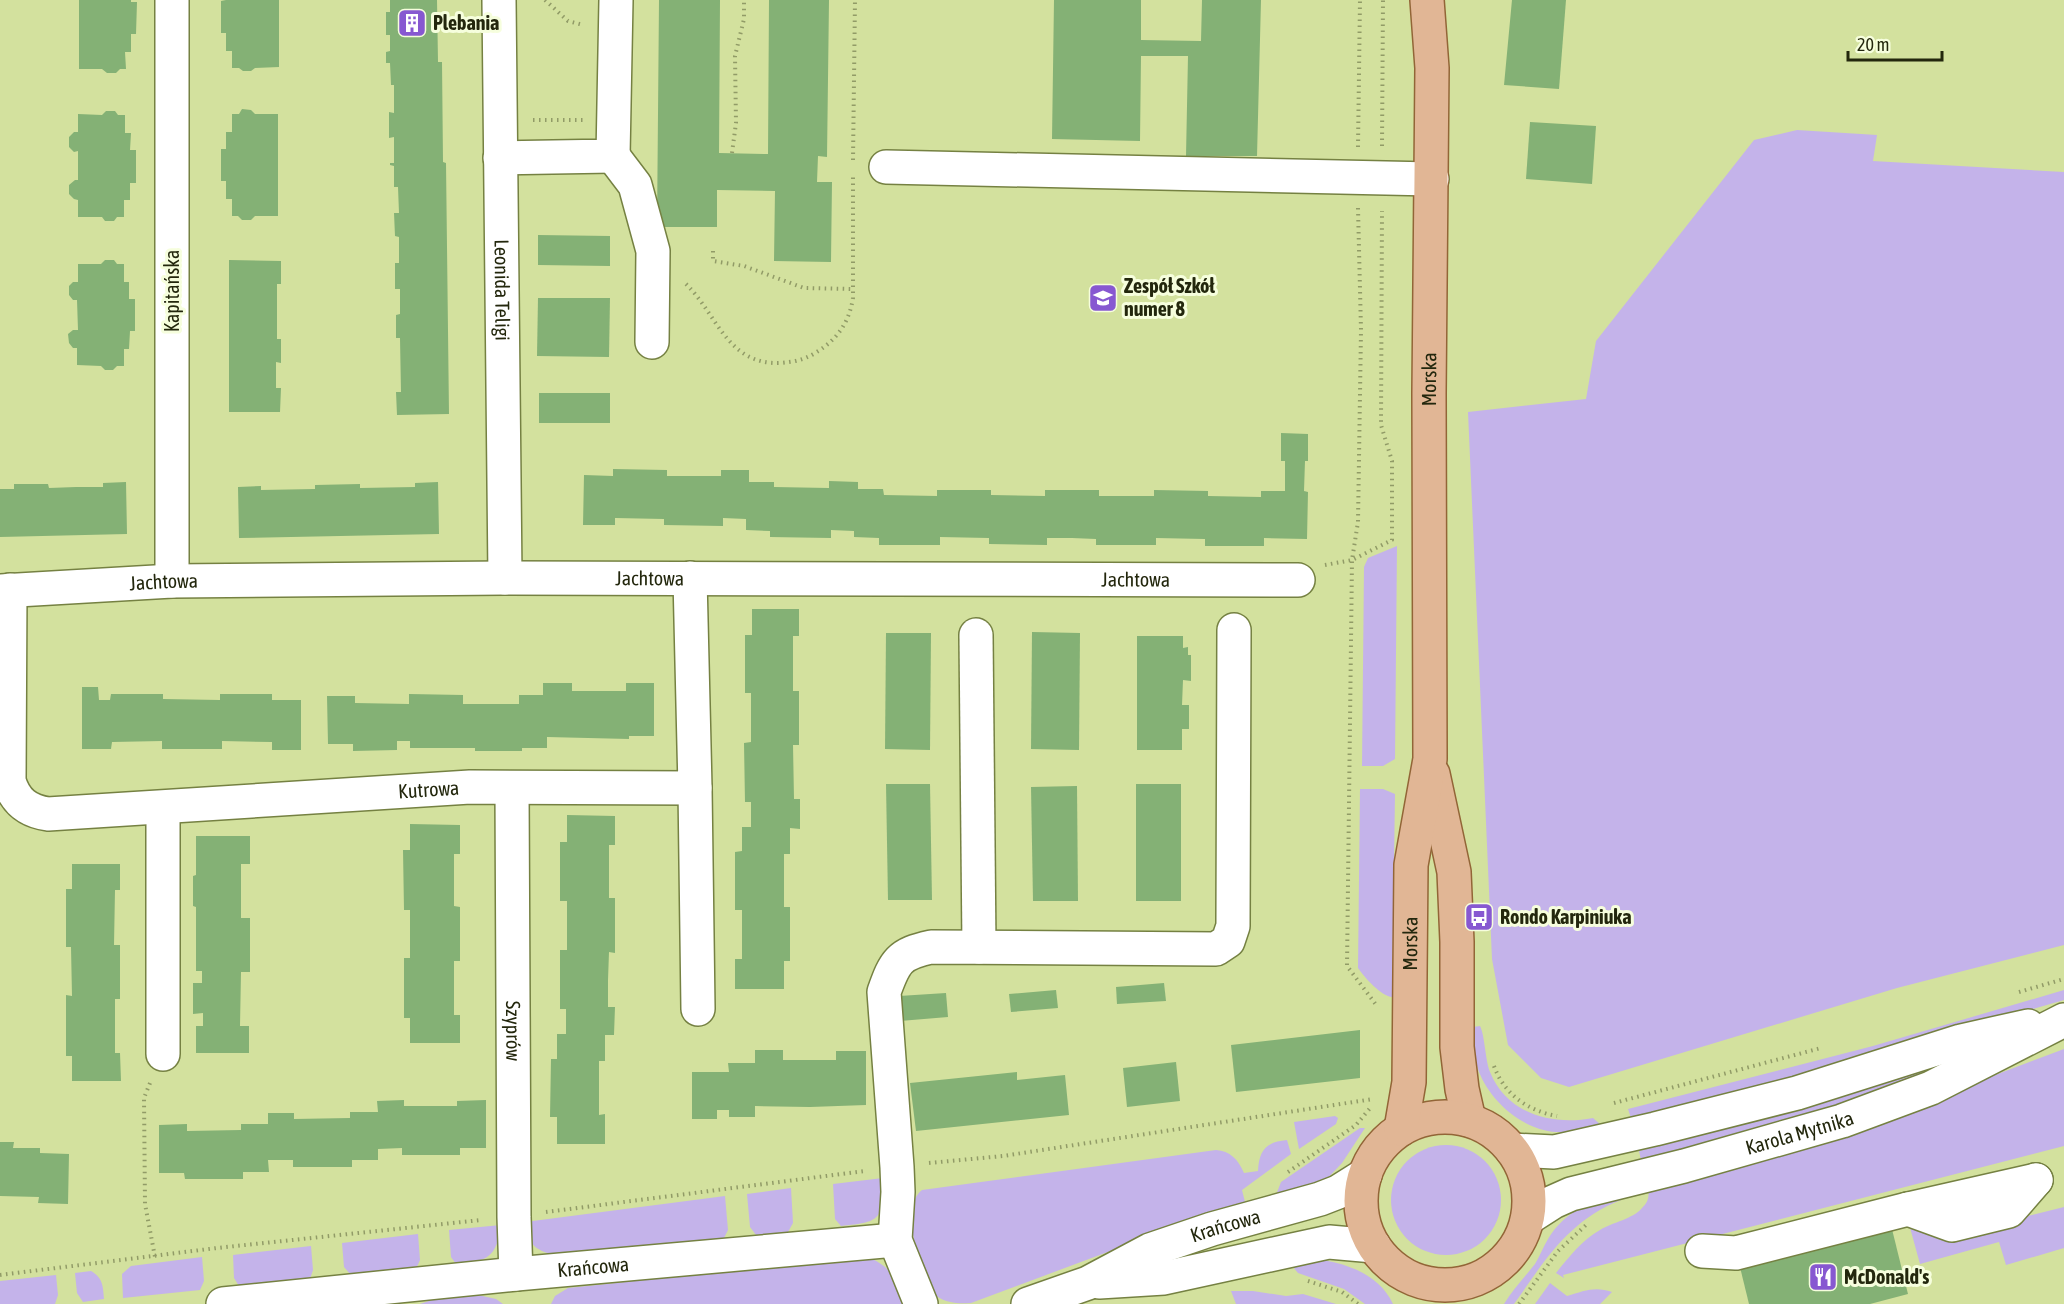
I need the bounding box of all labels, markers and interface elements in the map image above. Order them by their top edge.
building icon: Plebania [396,7,428,39]
place label: Plebania [433,11,499,34]
scale bar [1848,24,1942,62]
text: 20 m [1857,34,1889,55]
street label: Leonida Teligi [490,239,515,341]
street label: Kapitańska [160,250,183,332]
place label: Zespół Szkół numer 8 [1124,274,1215,320]
school or university icon: Zespół Szkół numer 8 [1087,282,1119,314]
street label: Morska [1417,352,1440,406]
street label: Jachtowa [615,566,684,589]
street label: Jachtowa [1101,568,1170,591]
street label: Jachtowa [129,569,198,594]
street label: Kutrowa [397,776,460,803]
bus stop icon: Rondo Karpiniuka [1463,901,1495,933]
place label: Rondo Karpiniuka [1500,905,1631,928]
street label: Morska [1398,917,1422,971]
street label: Szyprów [502,1001,525,1061]
street label: Karola Mytnika [1743,1106,1857,1159]
street label: Krańcowa [1187,1204,1263,1247]
street label: Krańcowa [556,1252,630,1281]
restaurant icon: McDonald's [1807,1261,1839,1293]
place label: McDonald's [1844,1265,1929,1288]

